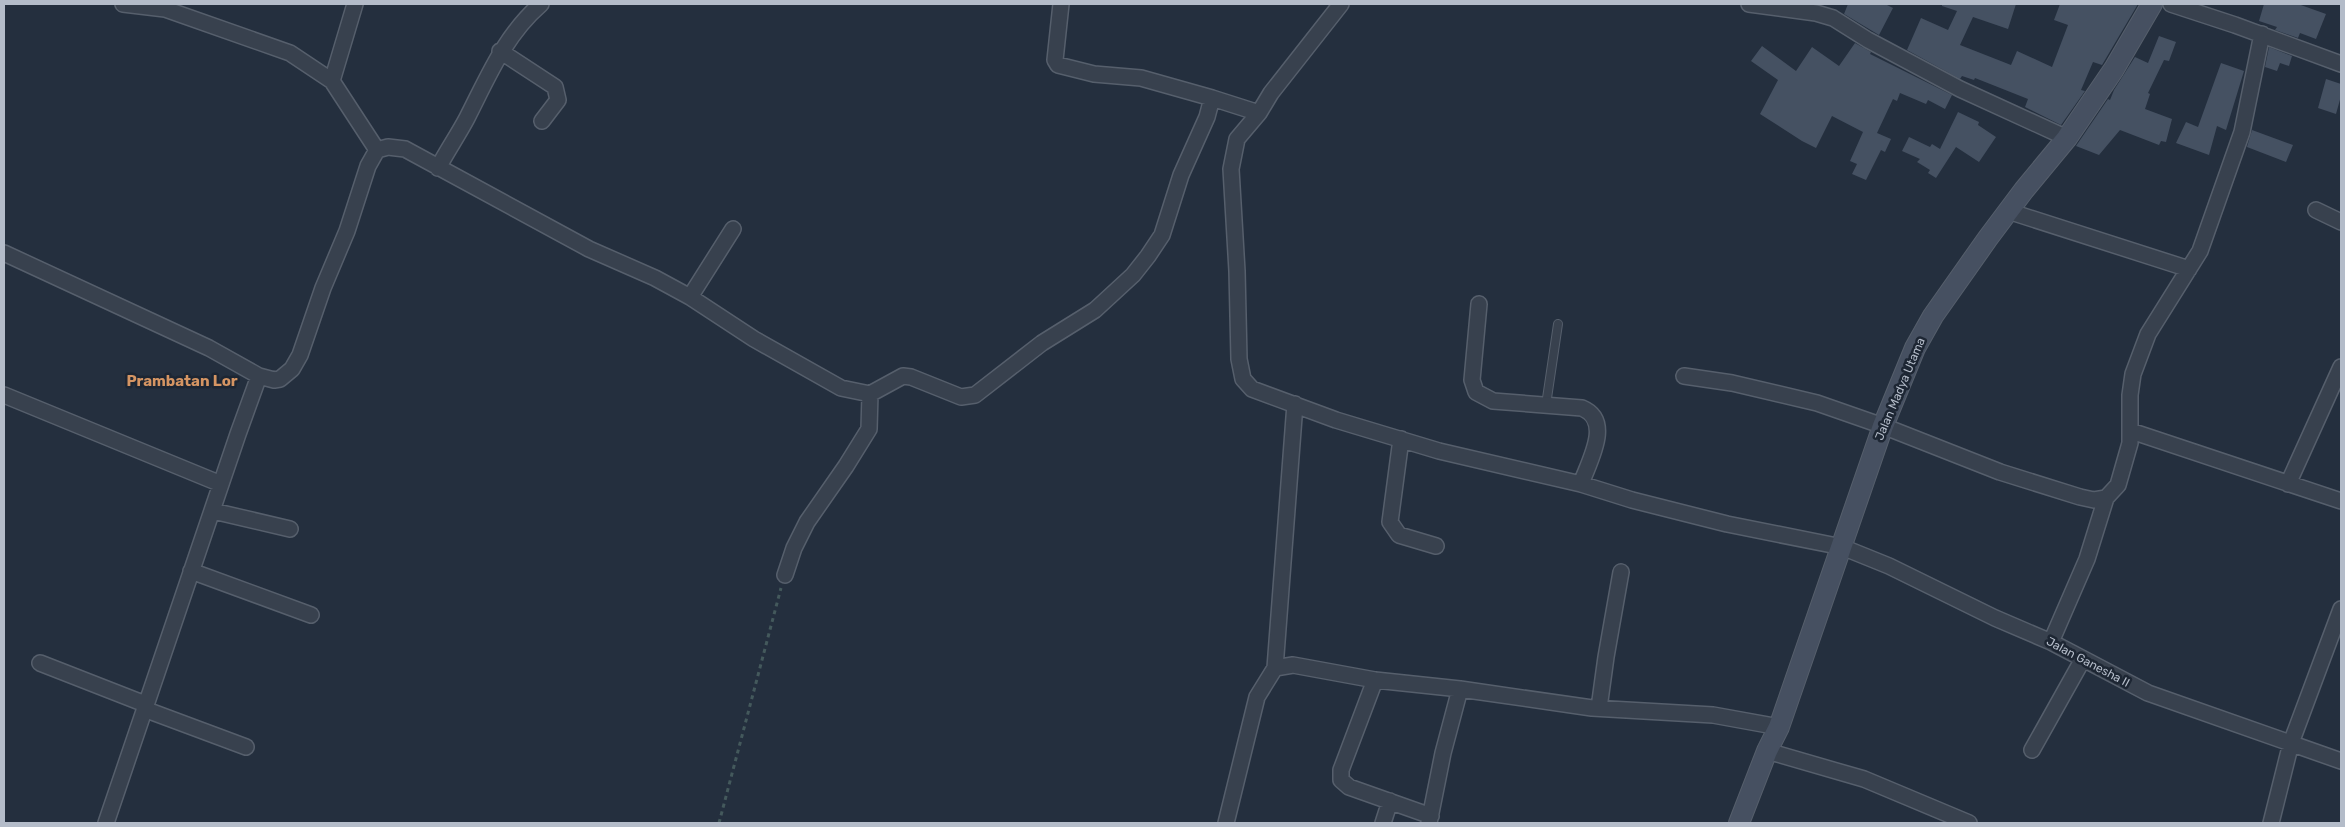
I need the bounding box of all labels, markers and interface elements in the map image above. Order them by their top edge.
street label: Jalan Madya Utama [1872,336,1928,442]
district label: Prambatan Lor [126,372,238,390]
street label: Jalan Ganesha II [2044,634,2132,690]

